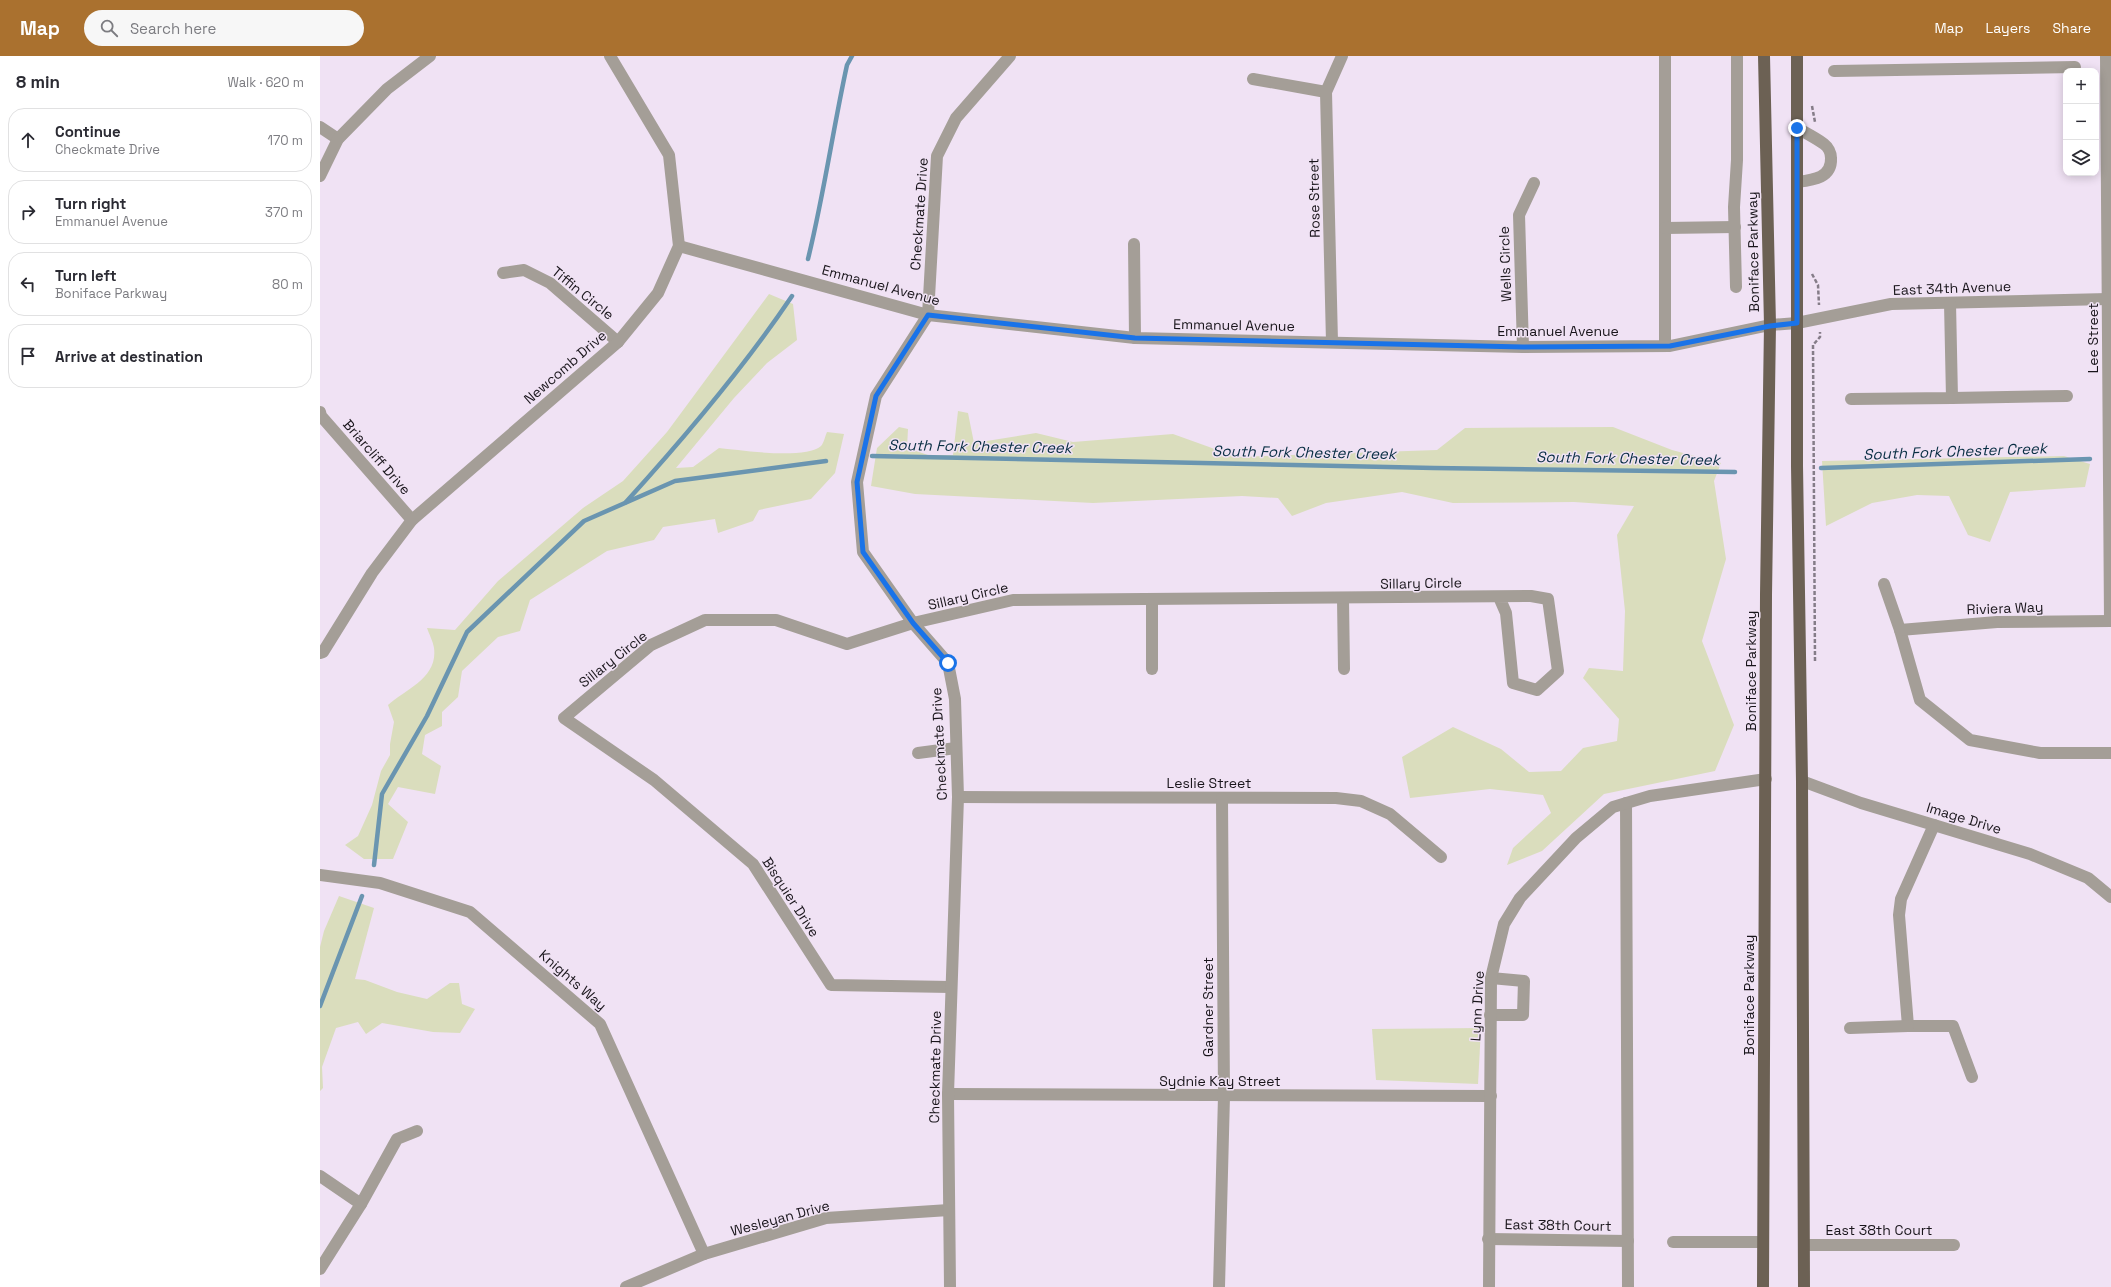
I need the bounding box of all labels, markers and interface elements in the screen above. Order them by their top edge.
search box [84,10,364,46]
text: Map [20,16,60,41]
icon: search [98,17,120,39]
text: Search here [130,19,216,38]
text: Map [1934,19,1964,37]
text: Layers [1986,19,2030,37]
text: Share [2052,19,2091,37]
map controls [2063,68,2099,176]
button: + [2063,68,2099,104]
text: 8 min [16,71,60,93]
text: Walk · 620 m [227,74,304,91]
button: − [2063,104,2099,140]
route end [1788,119,1806,137]
text: Continue [55,122,121,141]
icon: ahead [17,129,39,151]
text: 170 m [267,132,303,149]
button: layers [2063,140,2099,176]
text: Checkmate Drive [55,141,160,158]
street label: Checkmate Drive [906,157,932,271]
street label: Rose Street [1304,158,1324,238]
street label: Boniface Parkway [1743,191,1763,313]
text: Turn right [55,194,126,213]
icon: right [17,201,39,223]
text: 370 m [265,204,303,221]
text: Emmanuel Avenue [55,213,168,230]
street label: Wells Circle [1495,226,1515,302]
street label: Emmanuel Avenue [820,261,942,309]
street label: Tiffin Circle [548,262,618,324]
text: Turn left [55,266,117,285]
icon: left [17,273,39,295]
text: 80 m [272,276,303,293]
street label: East 34th Avenue [1893,277,2011,299]
text: Boniface Parkway [55,285,167,302]
street label: Lee Street [2084,303,2102,373]
street label: Emmanuel Avenue [1173,315,1295,335]
street label: Emmanuel Avenue [1497,322,1619,340]
street label: Newcomb Drive [520,326,610,408]
icon: arrive [17,345,39,367]
text: Arrive at destination [55,347,203,366]
street label: Briarcliff Drive [339,416,415,498]
water label: South Fork Chester Creek [888,435,1074,457]
water label: South Fork Chester Creek [1863,438,2049,464]
water label: South Fork Chester Creek [1212,441,1398,463]
water label: South Fork Chester Creek [1536,447,1722,469]
street label: Sillary Circle [1380,573,1462,593]
street label: Sillary Circle [926,578,1010,614]
street label: Riviera Way [1966,598,2044,618]
street label: Boniface Parkway [1742,611,1760,731]
street label: Sillary Circle [575,627,651,691]
route start [939,654,957,672]
street label: Checkmate Drive [927,687,951,801]
street label: Leslie Street [1167,774,1251,792]
street label: Image Drive [1924,798,2004,838]
street label: Bisquier Drive [758,854,824,940]
street label: Boniface Parkway [1740,935,1758,1055]
street label: Knights Way [535,946,611,1014]
street label: Gardner Street [1199,957,1217,1057]
street label: Lynn Drive [1466,970,1488,1042]
street label: Checkmate Drive [925,1010,945,1124]
street label: Sydnie Kay Street [1159,1072,1281,1090]
street label: Wesleyan Drive [729,1196,831,1240]
street label: East 38th Court [1504,1215,1612,1235]
street label: East 38th Court [1826,1221,1932,1239]

